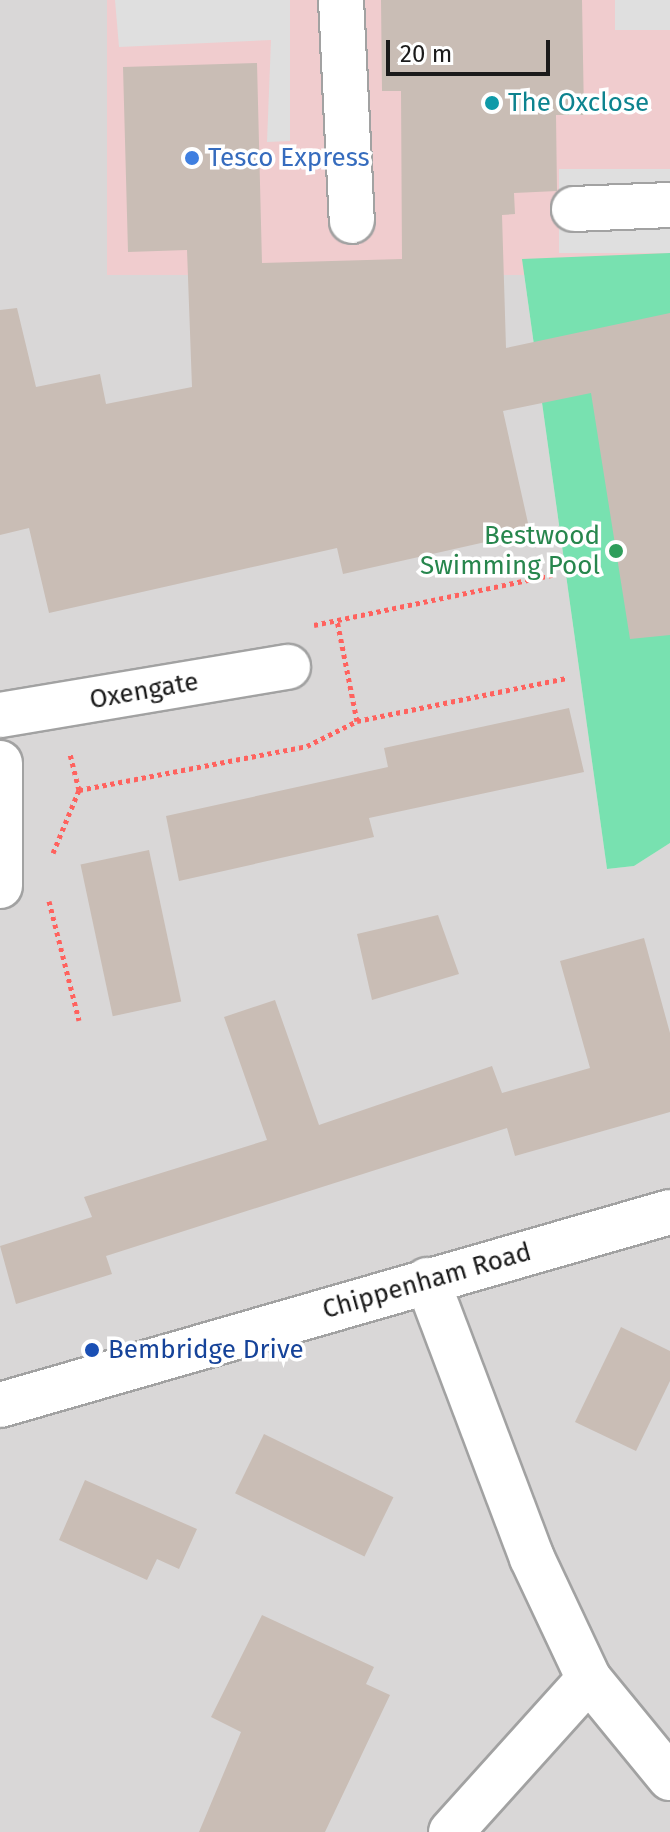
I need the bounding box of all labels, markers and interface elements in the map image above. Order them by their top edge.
scale bar [390,24,554,74]
text: 20 m [400,40,452,68]
place label: The Oxclose [508,87,649,119]
marker: The Oxclose [483,94,501,112]
place label: Tesco Express [208,142,370,174]
marker: Tesco Express [183,149,201,167]
place label: Bestwood Swimming Pool [420,520,600,582]
marker: Bestwood Swimming Pool [607,542,625,560]
street label: Oxengate [87,666,201,716]
street label: Chippenham Road [319,1236,535,1326]
place label: Bembridge Drive [108,1334,304,1366]
marker: Bembridge Drive [83,1341,101,1359]

